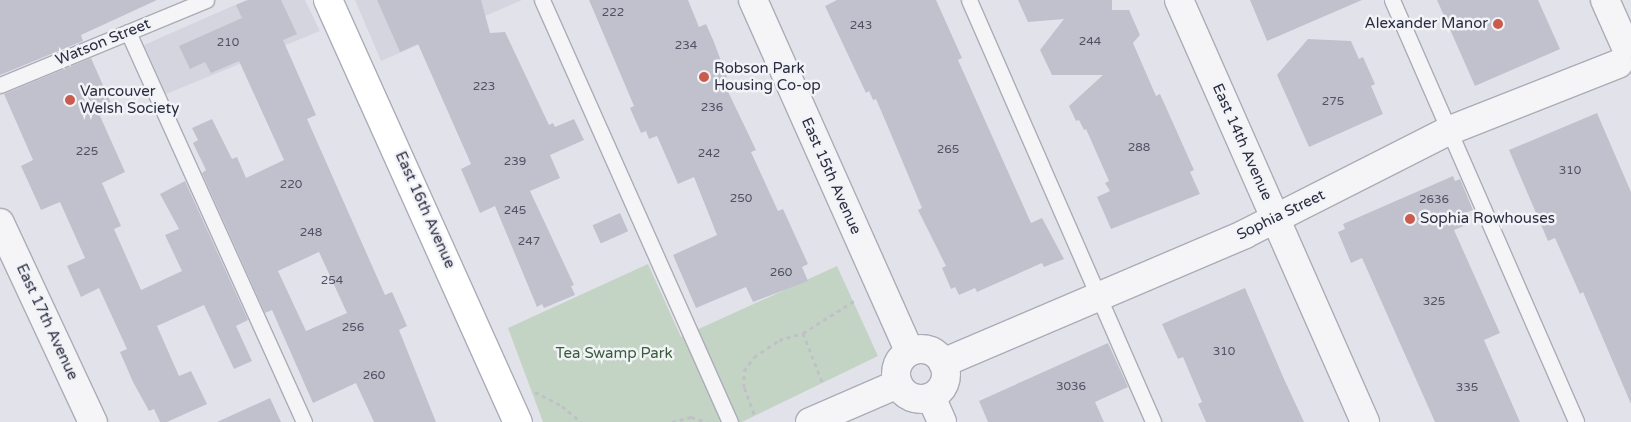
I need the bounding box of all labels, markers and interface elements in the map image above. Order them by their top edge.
house number: 222 [602,6,624,20]
street label: Watson Street [53,15,153,69]
place label: Alexander Manor [1365,15,1488,33]
marker: Alexander Manor [1492,18,1504,30]
house number: 243 [850,19,872,33]
house number: 244 [1079,35,1101,49]
house number: 210 [217,36,239,50]
house number: 234 [675,39,697,53]
place label: Robson Park Housing Co-op [714,59,821,94]
marker: Robson Park Housing Co-op [698,71,710,83]
house number: 223 [473,80,495,94]
street label: East 14th Avenue [1208,81,1276,203]
place label: Vancouver Welsh Society [80,82,179,117]
marker: Vancouver Welsh Society [64,94,76,106]
house number: 275 [1322,95,1344,109]
house number: 236 [701,101,723,115]
street label: East 15th Avenue [797,115,865,237]
house number: 288 [1128,141,1150,155]
house number: 265 [937,143,959,157]
house number: 225 [76,145,98,159]
house number: 242 [698,147,720,161]
street label: East 16th Avenue [391,149,459,271]
house number: 239 [504,155,526,169]
house number: 310 [1559,164,1581,178]
house number: 220 [280,178,302,192]
street label: Sophia Street [1234,186,1328,244]
house number: 250 [730,192,752,206]
house number: 2636 [1419,193,1449,207]
house number: 245 [504,204,526,218]
place label: Sophia Rowhouses [1420,210,1555,228]
marker: Sophia Rowhouses [1404,213,1416,225]
house number: 248 [300,226,322,240]
house number: 247 [518,235,540,249]
street label: East 17th Avenue [12,261,82,383]
house number: 260 [770,266,792,280]
house number: 254 [321,274,343,288]
house number: 325 [1423,295,1445,309]
house number: 256 [342,321,364,335]
park label: Tea Swamp Park [555,345,673,363]
house number: 310 [1213,345,1235,359]
house number: 260 [363,369,385,383]
house number: 3036 [1056,380,1086,394]
house number: 335 [1456,381,1478,395]

